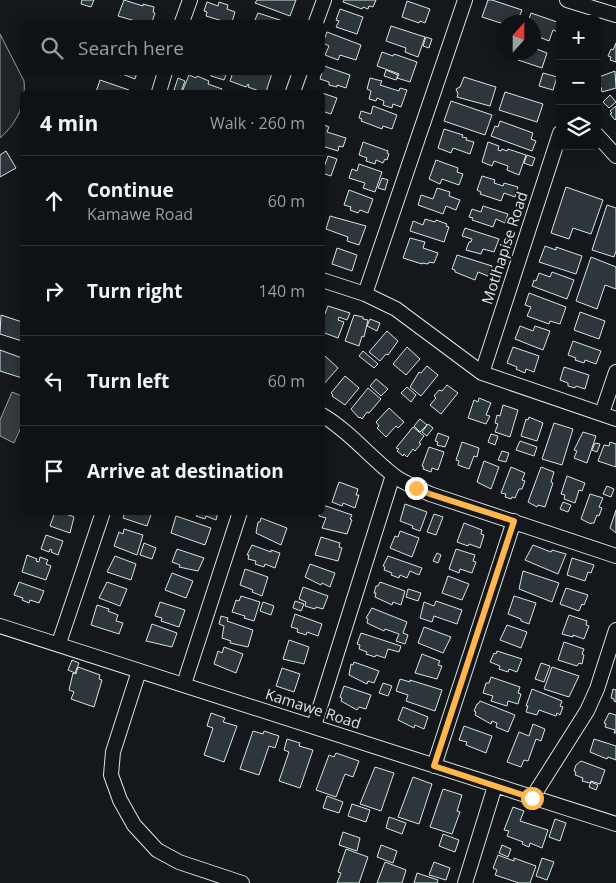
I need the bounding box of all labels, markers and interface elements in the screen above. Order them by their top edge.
north arrow [496,15,541,60]
map controls [556,15,601,150]
button: + [556,15,601,60]
search box [20,20,325,75]
icon: search [38,34,66,62]
text: Search here [78,35,184,61]
button: − [556,60,601,105]
button: layers [556,105,601,150]
text: 4 min [40,109,98,137]
text: Walk · 260 m [210,112,305,134]
text: Continue [87,177,174,203]
icon: ahead [40,187,68,215]
street label: Motlhapise Road [476,189,532,307]
text: 60 m [268,190,305,212]
text: Kamawe Road [87,203,193,225]
icon: right [40,277,68,305]
text: Turn right [87,278,182,304]
text: 140 m [259,280,305,302]
icon: left [40,367,68,395]
text: Turn left [87,368,169,394]
text: 60 m [268,370,305,392]
icon: arrive [40,457,68,485]
text: Arrive at destination [87,458,284,484]
route end [405,477,428,500]
street label: Kamawe Road [263,683,364,733]
route start [521,787,544,810]

